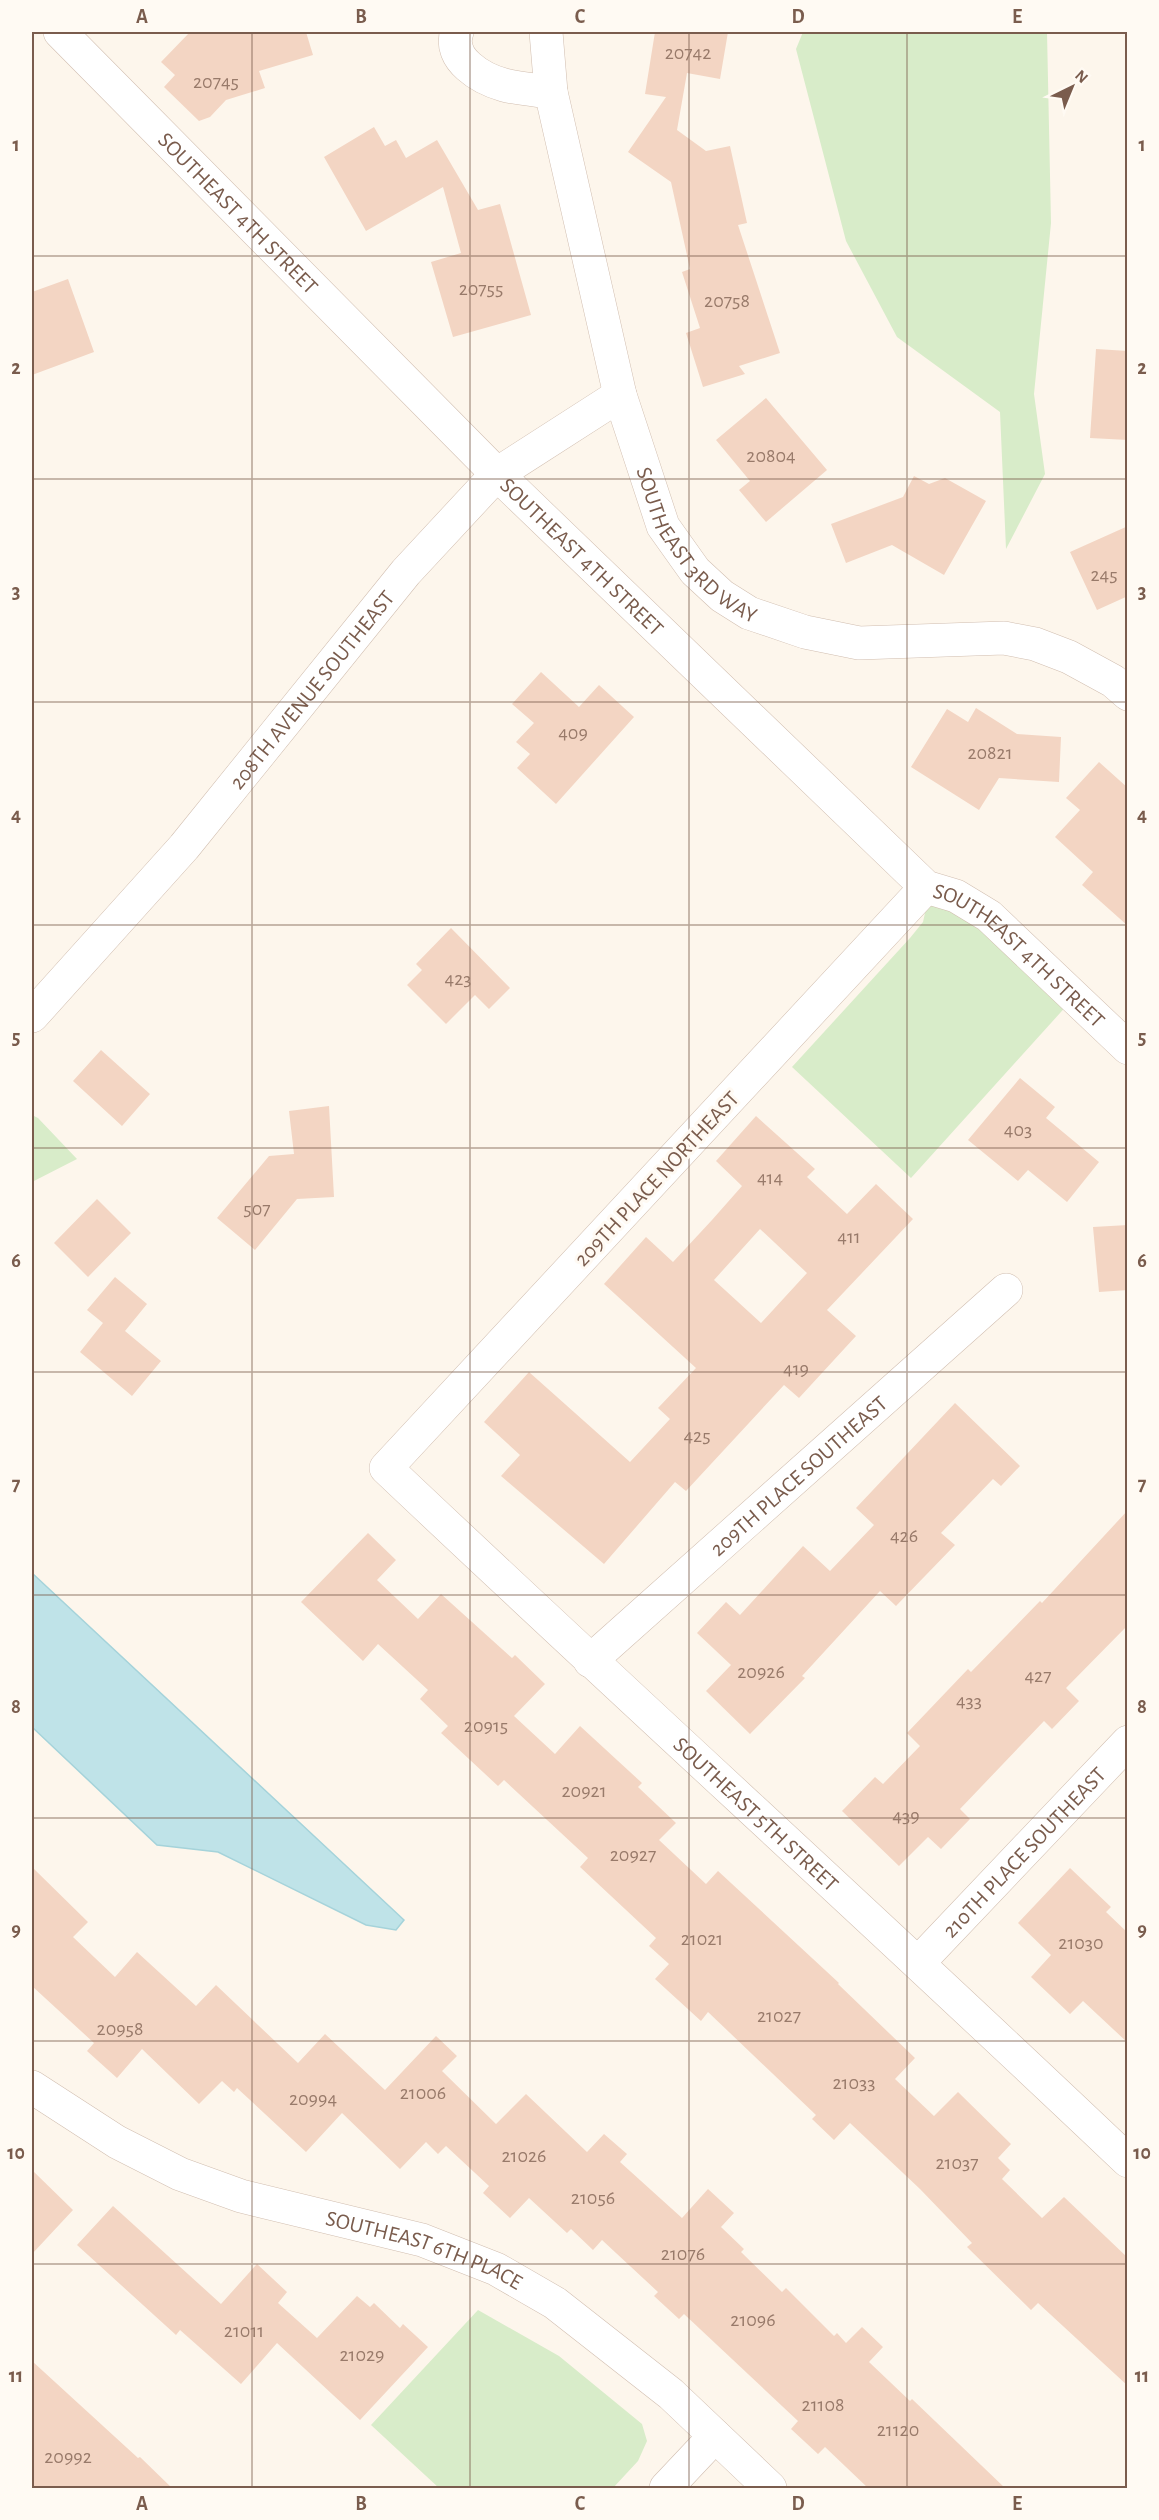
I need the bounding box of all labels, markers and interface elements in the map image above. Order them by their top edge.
text: A [136,7,148,27]
text: B [355,7,367,27]
text: C [575,7,586,27]
text: D [791,7,805,27]
text: E [1012,7,1022,27]
house number: 20742 [665,43,711,63]
north arrow [1042,57,1102,117]
text: N [1072,67,1091,86]
house number: 20745 [193,72,239,92]
street label: SOUTHEAST 4TH STREET [154,128,322,298]
text: 1 [12,135,20,155]
text: 1 [1138,135,1146,155]
house number: 20755 [459,279,503,299]
house number: 20758 [704,291,750,311]
text: 2 [11,358,21,378]
text: 2 [1137,358,1147,378]
house number: 20804 [746,446,796,466]
street label: SOUTHEAST 3RD WAY [632,464,760,627]
street label: SOUTHEAST 4TH STREET [496,474,668,640]
house number: 245 [1090,565,1118,585]
text: 3 [12,582,20,602]
text: 3 [1138,582,1146,602]
street label: 208TH AVENUE SOUTHEAST [226,586,399,793]
house number: 409 [558,723,588,743]
house number: 20821 [967,743,1013,763]
text: 4 [11,805,21,825]
text: 4 [1137,805,1147,825]
street label: SOUTHEAST 4TH STREET [931,880,1109,1032]
house number: 423 [445,969,471,989]
text: 5 [12,1028,20,1048]
text: 5 [1138,1028,1146,1048]
street label: 209TH PLACE NORTHEAST [570,1087,743,1270]
house number: 403 [1004,1120,1032,1140]
house number: 414 [757,1168,783,1188]
house number: 507 [243,1199,271,1219]
house number: 411 [837,1227,861,1247]
text: 6 [11,1251,21,1271]
text: 6 [1137,1251,1147,1271]
house number: 419 [783,1359,809,1379]
street label: 209TH PLACE SOUTHEAST [706,1392,892,1560]
house number: 425 [683,1426,711,1446]
text: 7 [12,1474,21,1494]
text: 7 [1138,1474,1147,1494]
house number: 426 [890,1526,918,1546]
house number: 20926 [737,1662,785,1682]
house number: 427 [1024,1666,1052,1686]
house number: 433 [956,1691,982,1711]
text: 8 [11,1697,21,1717]
text: 8 [1137,1697,1147,1717]
house number: 20915 [464,1716,508,1736]
street label: SOUTHEAST 5TH STREET [669,1733,843,1896]
street label: 210TH PLACE SOUTHEAST [939,1763,1110,1942]
house number: 20921 [561,1781,607,1801]
house number: 439 [892,1806,920,1826]
house number: 20927 [610,1845,656,1865]
text: 9 [11,1920,21,1940]
text: 9 [1137,1920,1147,1940]
house number: 21021 [681,1929,723,1949]
house number: 21030 [1058,1933,1104,1953]
house number: 21027 [757,2006,801,2026]
house number: 20958 [97,2019,143,2039]
house number: 21033 [832,2073,876,2093]
house number: 21006 [400,2083,446,2103]
house number: 20994 [289,2089,337,2109]
text: 10 [7,2143,25,2163]
text: 10 [1133,2143,1151,2163]
house number: 21026 [501,2146,547,2166]
house number: 21037 [935,2153,979,2173]
house number: 21056 [571,2188,615,2208]
street label: SOUTHEAST 6TH PLACE [324,2207,526,2294]
house number: 21076 [661,2244,705,2264]
house number: 21096 [730,2310,776,2330]
house number: 21011 [224,2321,264,2341]
house number: 21029 [339,2345,385,2365]
text: 11 [9,2366,23,2386]
text: 11 [1135,2366,1149,2386]
house number: 21108 [802,2395,844,2415]
house number: 21120 [877,2420,919,2440]
house number: 20992 [44,2447,92,2467]
text: A [136,2494,148,2514]
text: B [355,2494,367,2514]
text: C [575,2494,586,2514]
text: D [791,2494,805,2514]
text: E [1012,2494,1022,2514]

